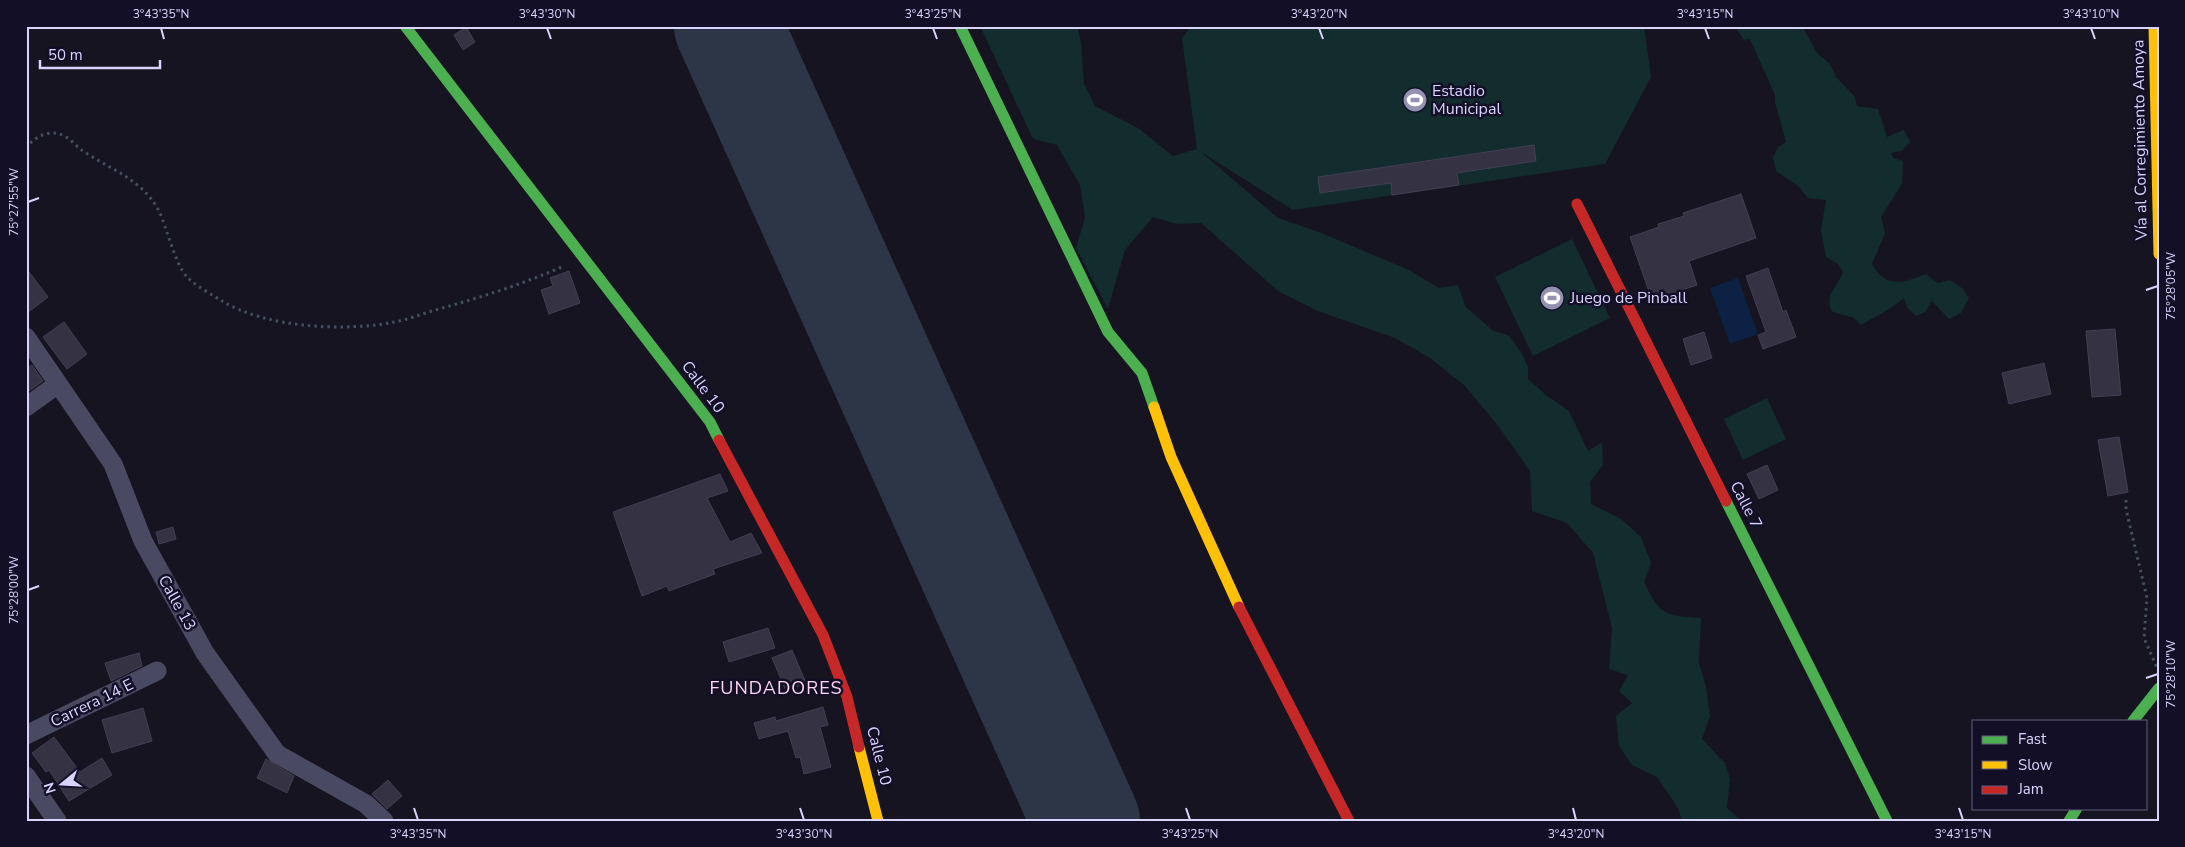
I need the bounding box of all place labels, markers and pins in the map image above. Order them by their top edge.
place label: Estadio Municipal [1432,80,1501,120]
sports icon: Estadio Municipal [1402,87,1428,113]
sports icon: Juego de Pinball [1539,285,1565,311]
place label: Juego de Pinball [1569,287,1687,309]

